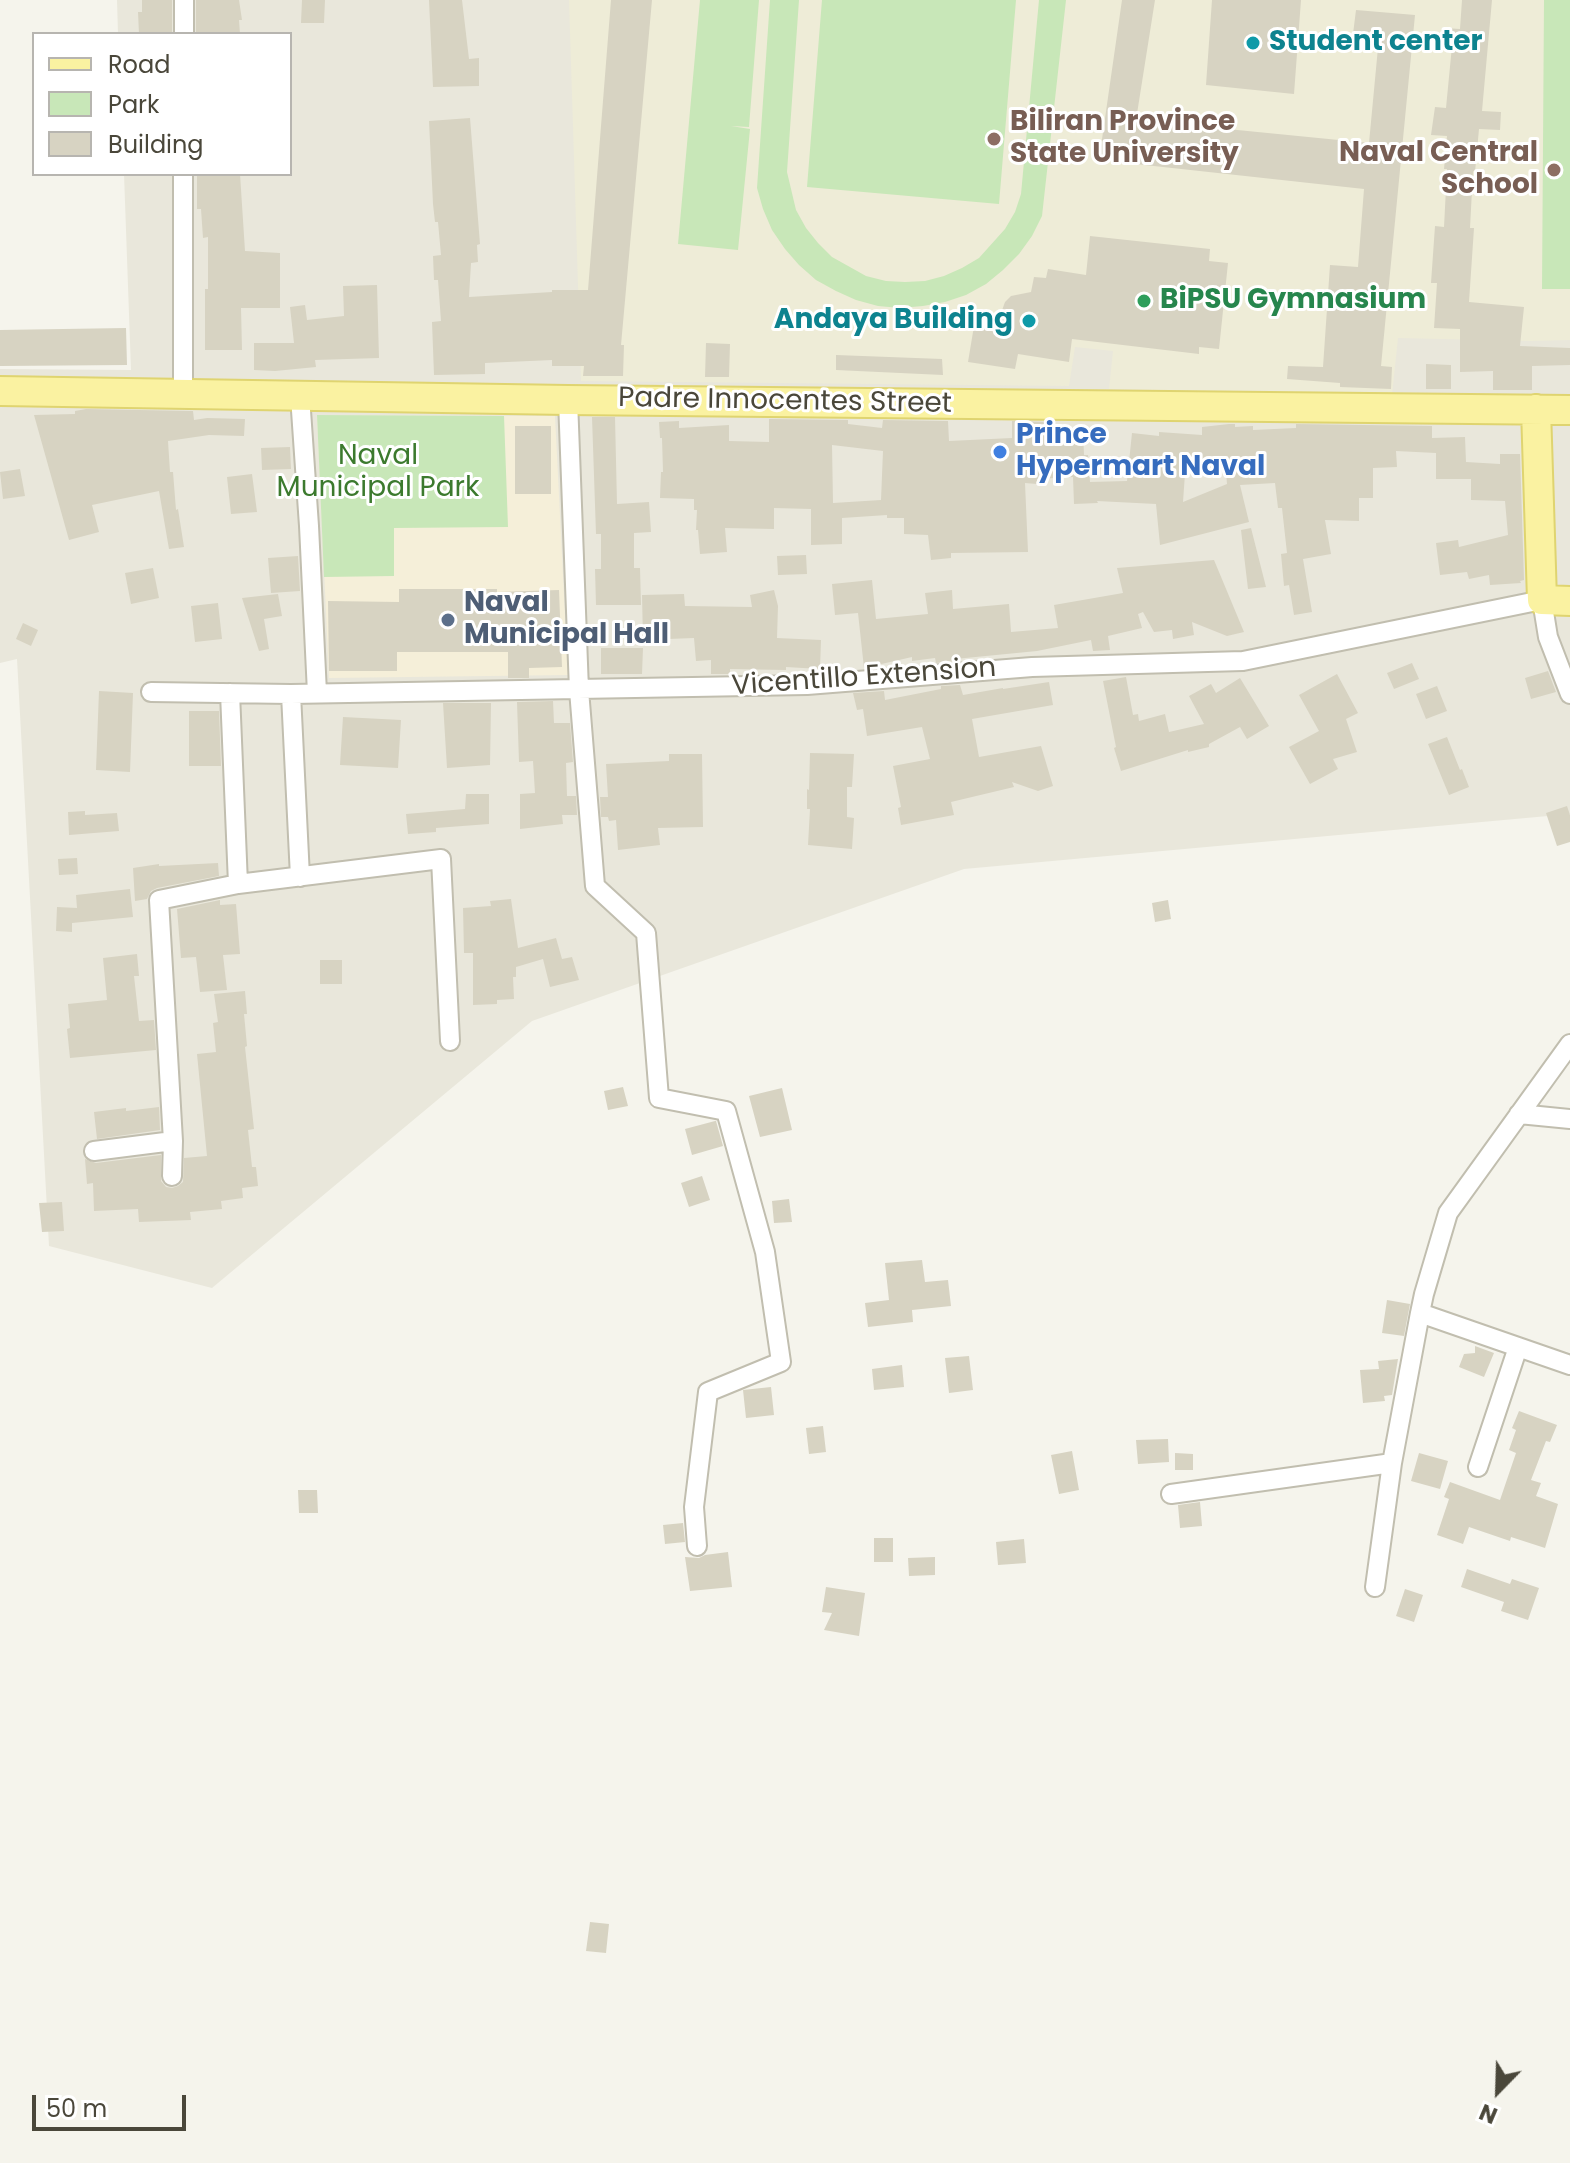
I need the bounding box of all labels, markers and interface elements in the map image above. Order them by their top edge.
place label: Student center [1269,26,1483,60]
legend [32,32,292,176]
marker: Student center [1244,34,1262,52]
text: Road [108,48,170,81]
text: Park [108,88,159,121]
place label: Biliran Province State University [1010,106,1239,172]
text: Building [108,128,204,161]
marker: Biliran Province State University [985,130,1003,148]
place label: Naval Central School [1339,137,1538,203]
marker: Naval Central School [1545,161,1563,179]
place label: BiPSU Gymnasium [1160,284,1426,318]
marker: BiPSU Gymnasium [1135,292,1153,310]
place label: Andaya Building [774,304,1013,338]
marker: Andaya Building [1020,312,1038,330]
street label: Padre Innocentes Street [618,382,952,422]
place label: Prince Hypermart Naval [1016,419,1265,485]
park label: Naval Municipal Park [277,440,479,506]
marker: Prince Hypermart Naval [991,443,1009,461]
place label: Naval Municipal Hall [464,587,669,653]
marker: Naval Municipal Hall [439,611,457,629]
street label: Vicentillo Extension [731,652,997,704]
north arrow [1458,2051,1538,2131]
scale bar [36,2079,190,2129]
text: 50 m [46,2092,107,2125]
text: N [1475,2096,1502,2131]

